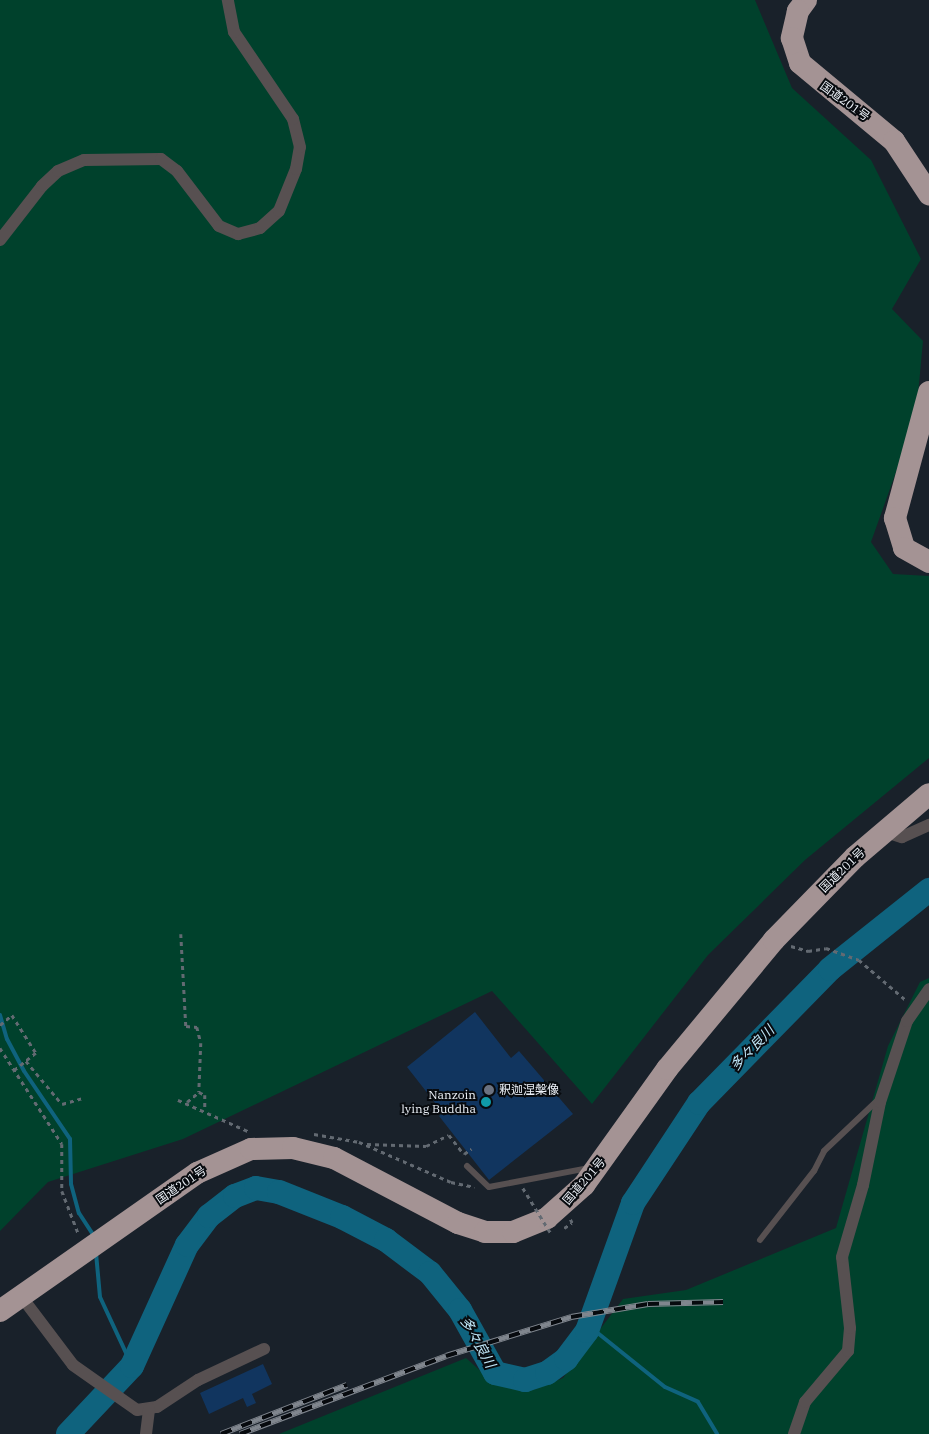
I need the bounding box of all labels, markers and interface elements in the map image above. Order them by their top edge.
street label: 国道201号 [817,78,873,124]
street label: 国道201号 [816,845,868,895]
water label: 多々良川 [727,1022,777,1074]
place label: 釈迦涅槃像 [499,1083,559,1097]
marker: 釈迦涅槃像 [483,1084,495,1096]
place label: Nanzoin lying Buddha [401,1088,476,1116]
marker: Nanzoin lying Buddha [480,1096,492,1108]
street label: 国道201号 [560,1155,608,1207]
street label: 国道201号 [153,1163,209,1207]
water label: 多々良川 [457,1313,499,1371]

